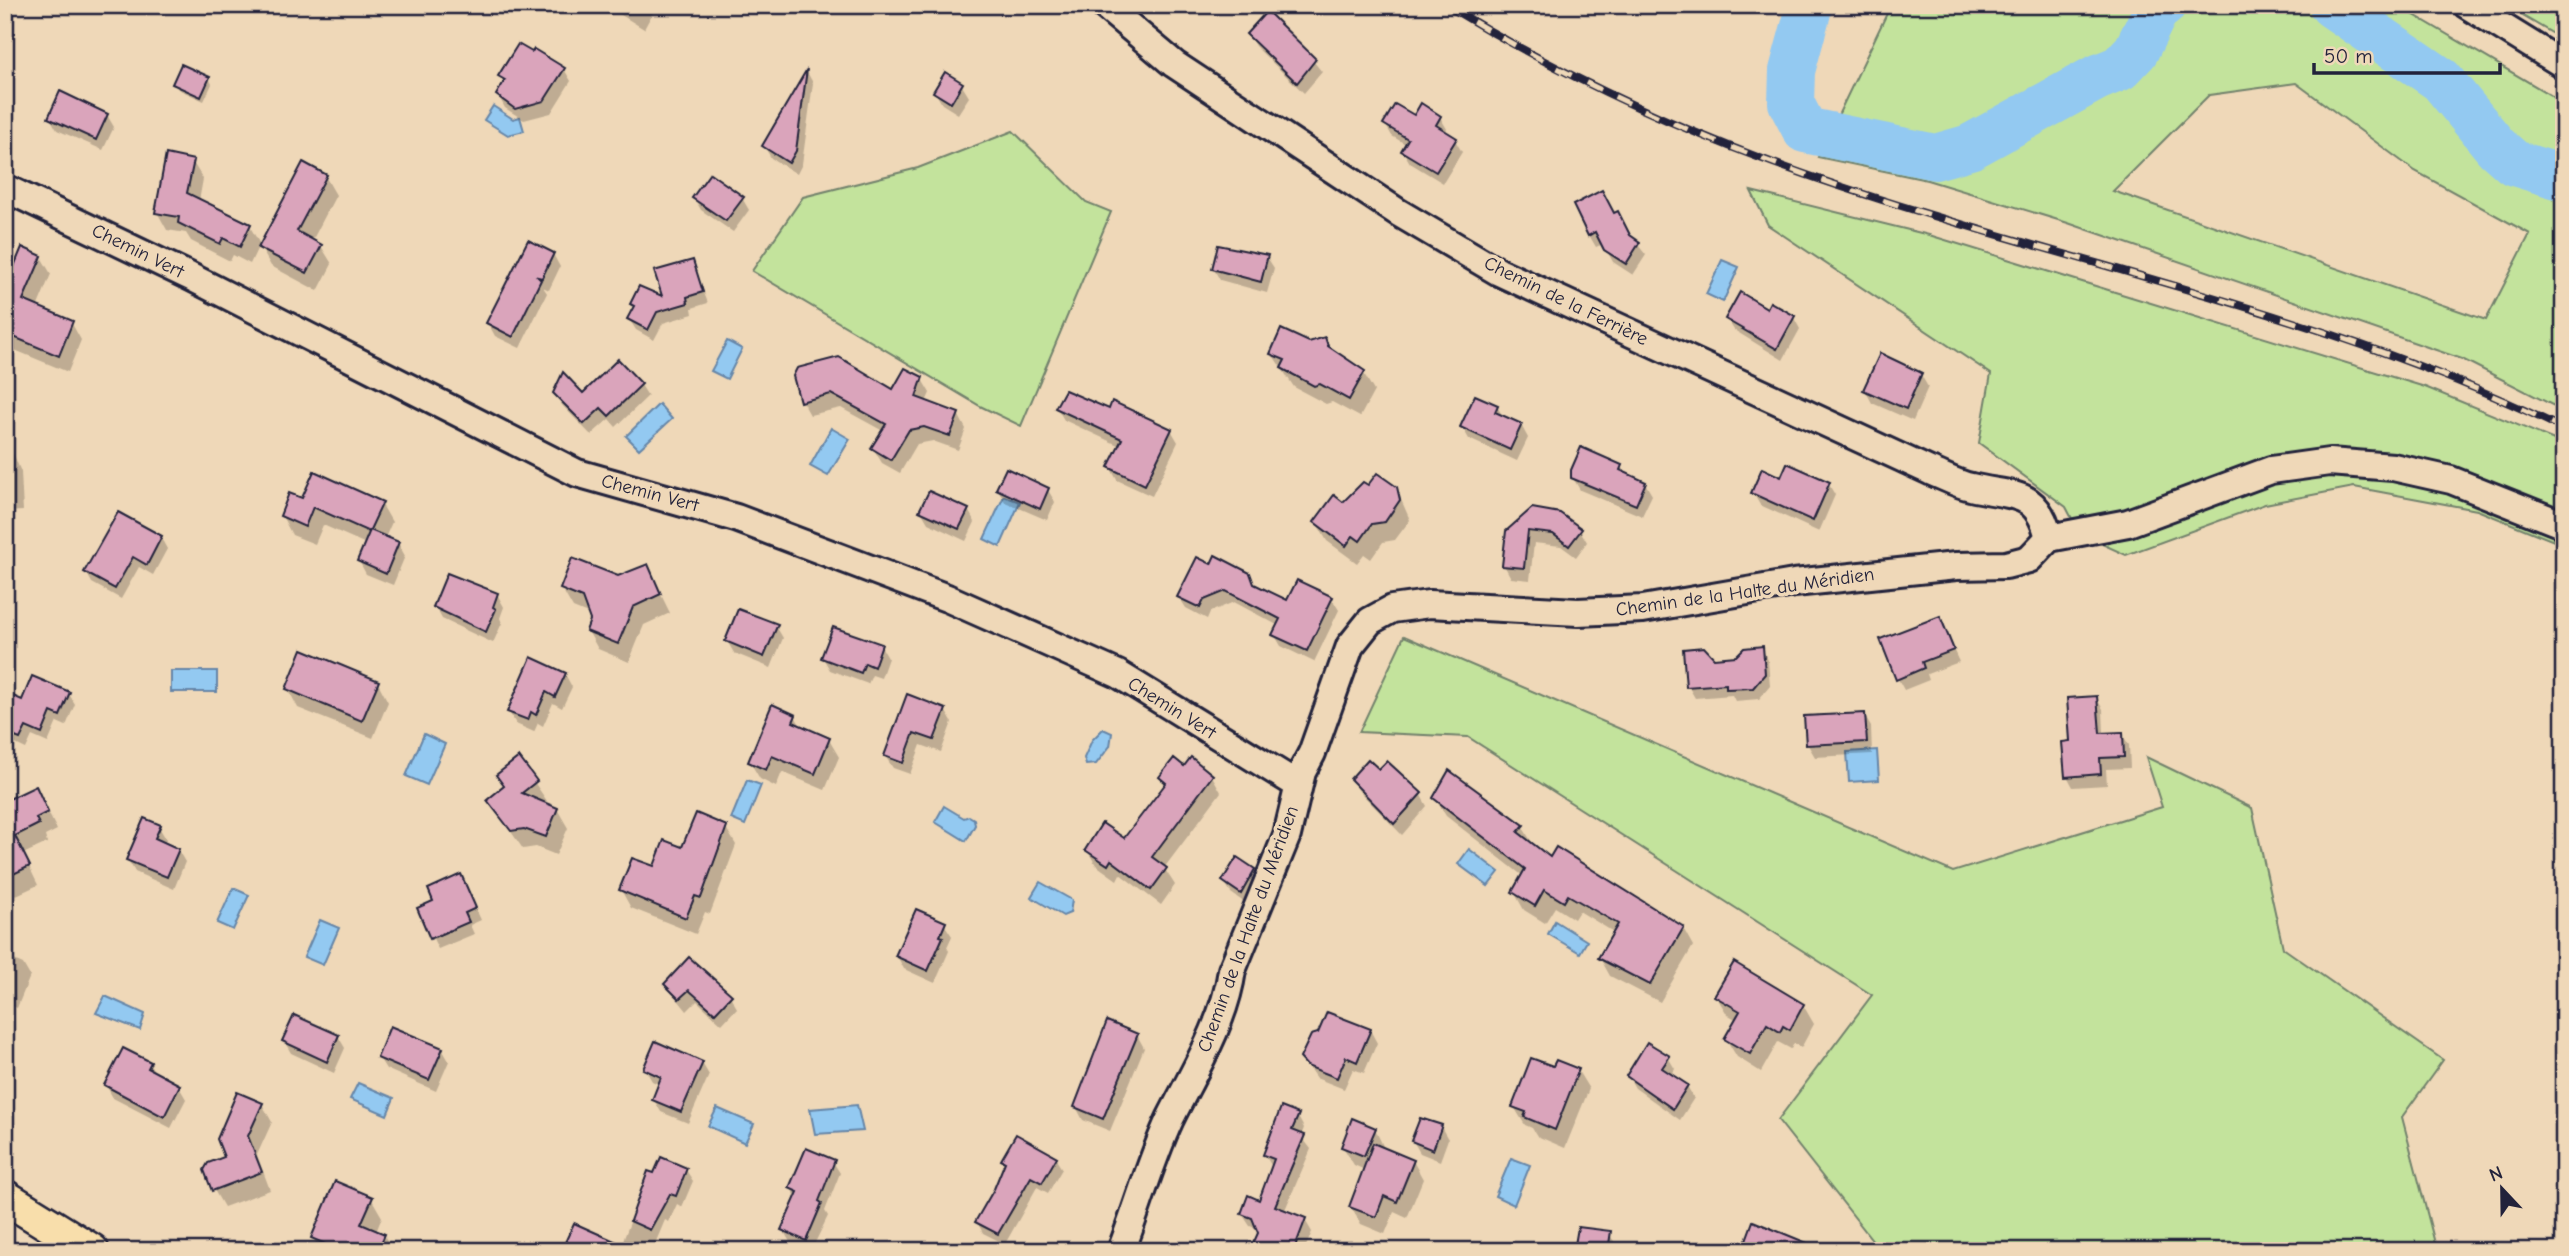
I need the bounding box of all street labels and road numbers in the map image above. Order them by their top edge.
street label: Chemin Vert [88,219,188,283]
street label: Chemin de la Ferrière [1481,252,1651,350]
street label: Chemin Vert [599,469,702,517]
street label: Chemin de la Halte du Méridien [1614,563,1876,621]
street label: Chemin Vert [1124,672,1221,744]
street label: Chemin de la Halte du Méridien [1193,803,1303,1055]

